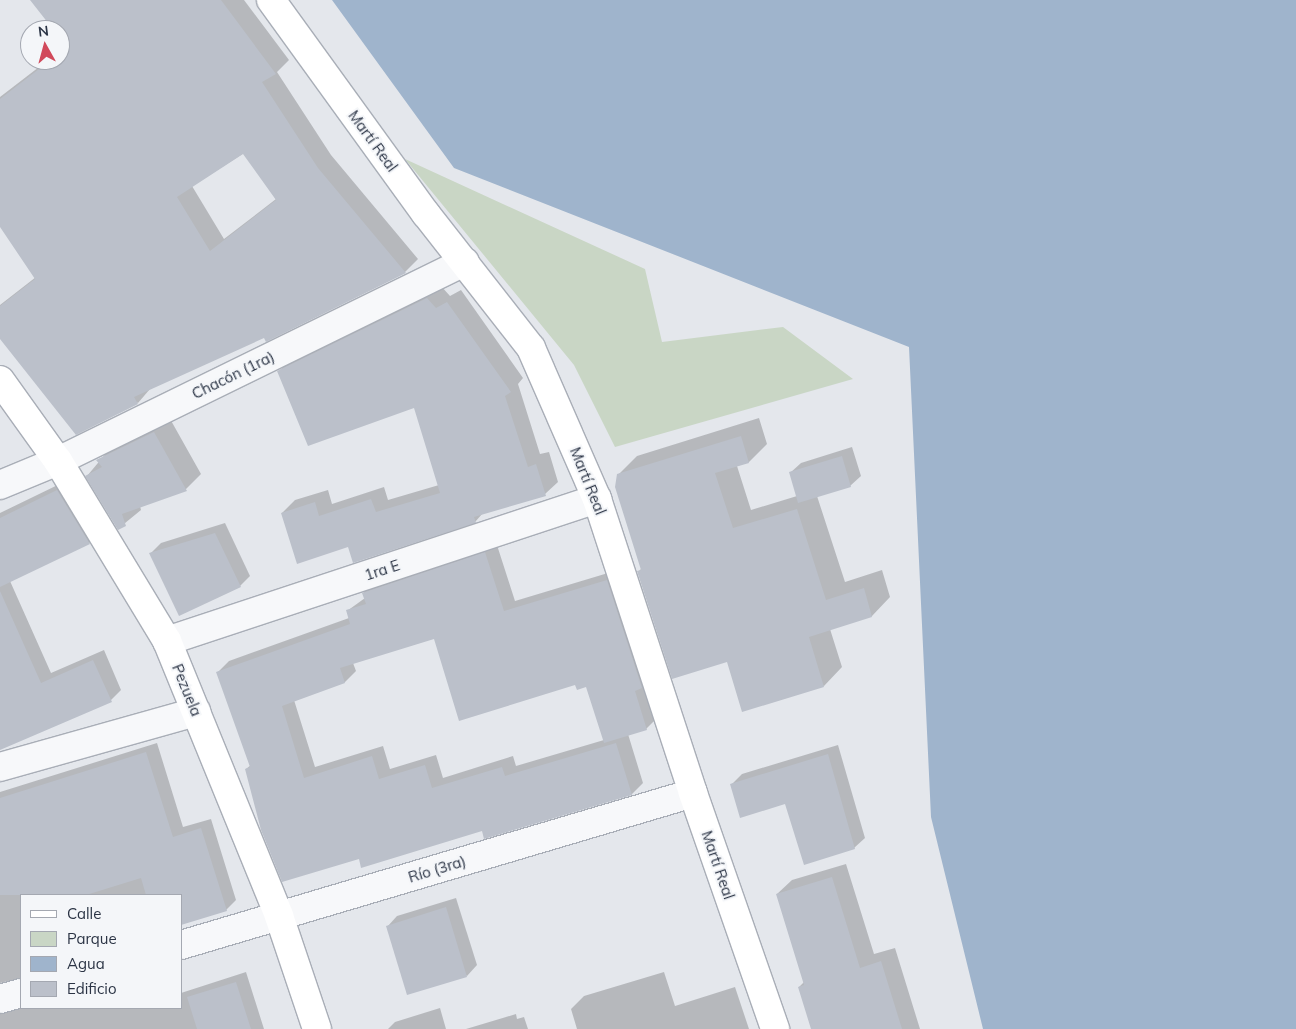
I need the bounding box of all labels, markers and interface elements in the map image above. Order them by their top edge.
north arrow [20,20,70,70]
text: N [37,22,50,41]
street label: Martí Real [345,107,401,175]
street label: Chacón (1ra) [189,347,277,403]
street label: Martí Real [566,445,610,517]
street label: 1ra E [362,556,402,584]
street label: Pezuela [168,661,206,719]
street label: Martí Real [698,828,738,902]
street label: Río (3ra) [406,852,468,886]
legend [20,894,182,1009]
text: Calle [67,904,101,923]
text: Parque [67,929,117,948]
text: Agua [67,954,105,973]
text: Edificio [67,979,117,998]

